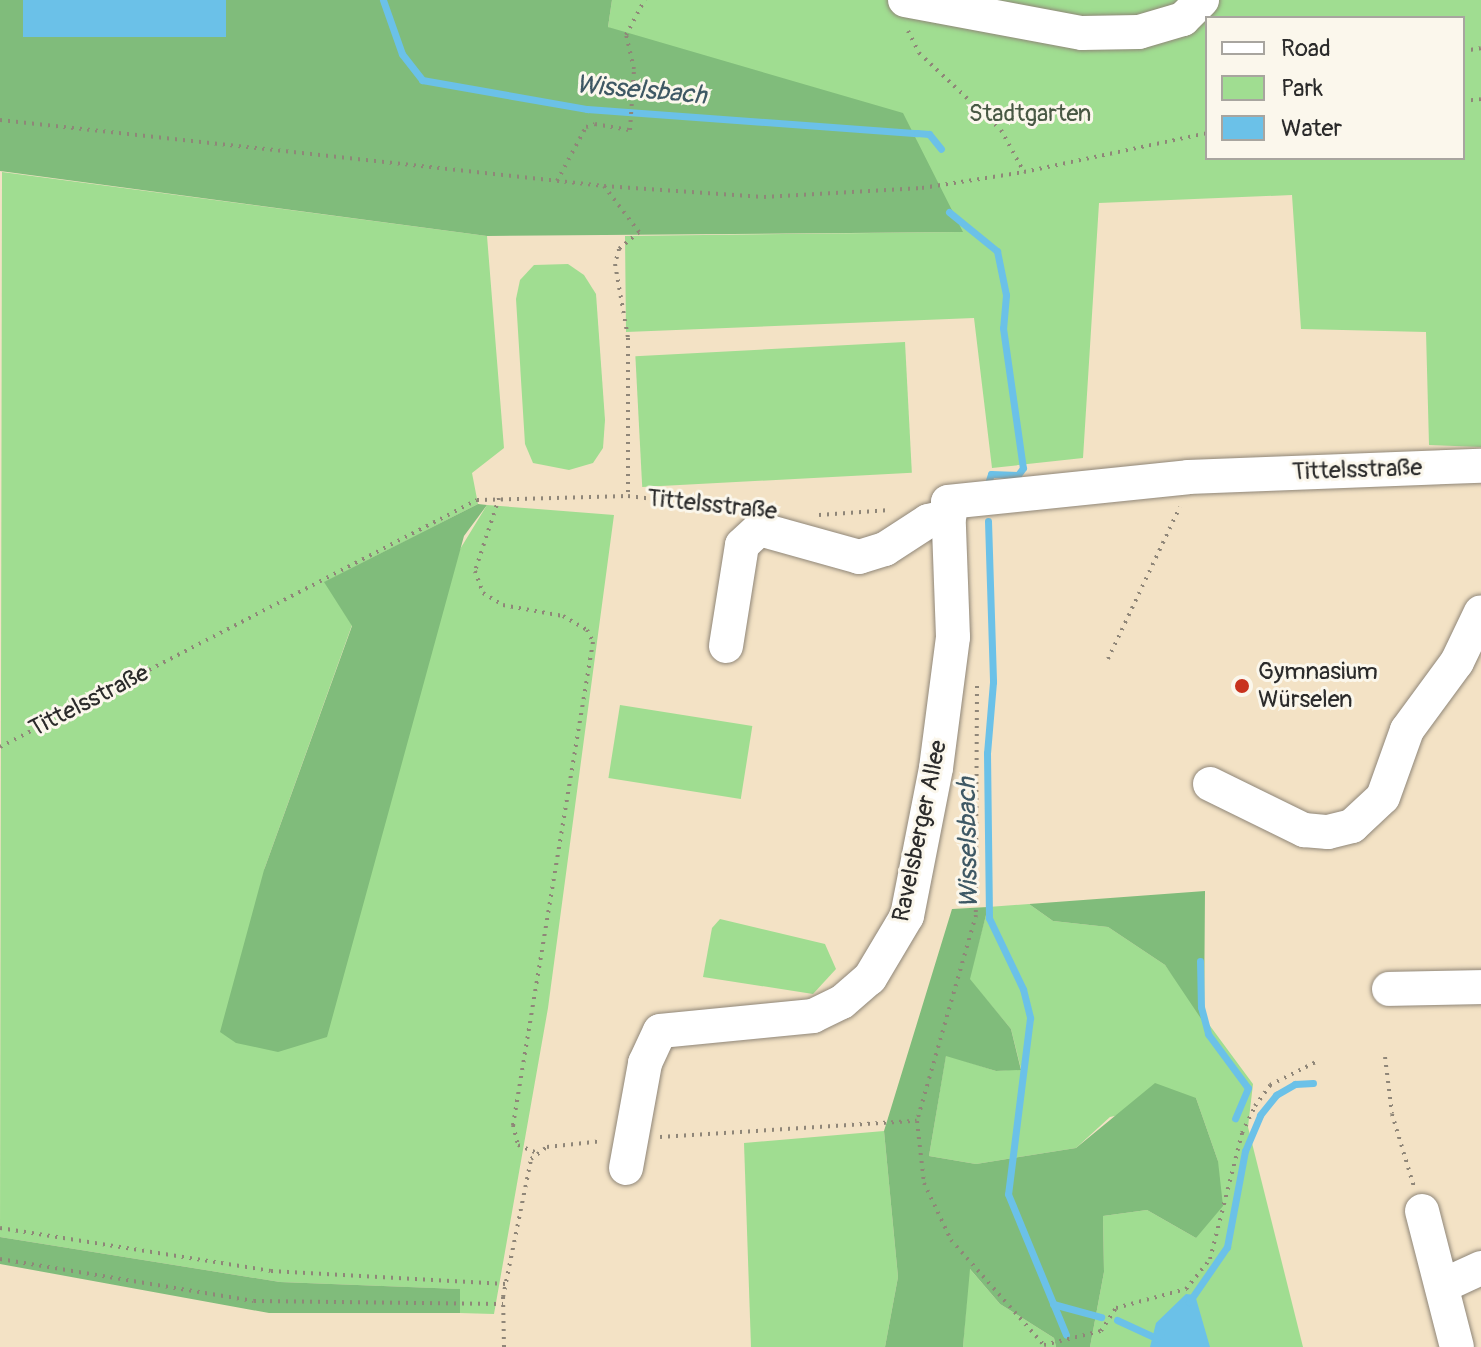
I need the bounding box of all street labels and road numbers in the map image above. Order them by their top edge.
street label: Tittelsstraße [1291,453,1423,487]
street label: Tittelsstraße [646,484,778,526]
street label: Tittelsstraße [24,659,154,743]
street label: Ravelsberger Allee [887,738,953,924]

